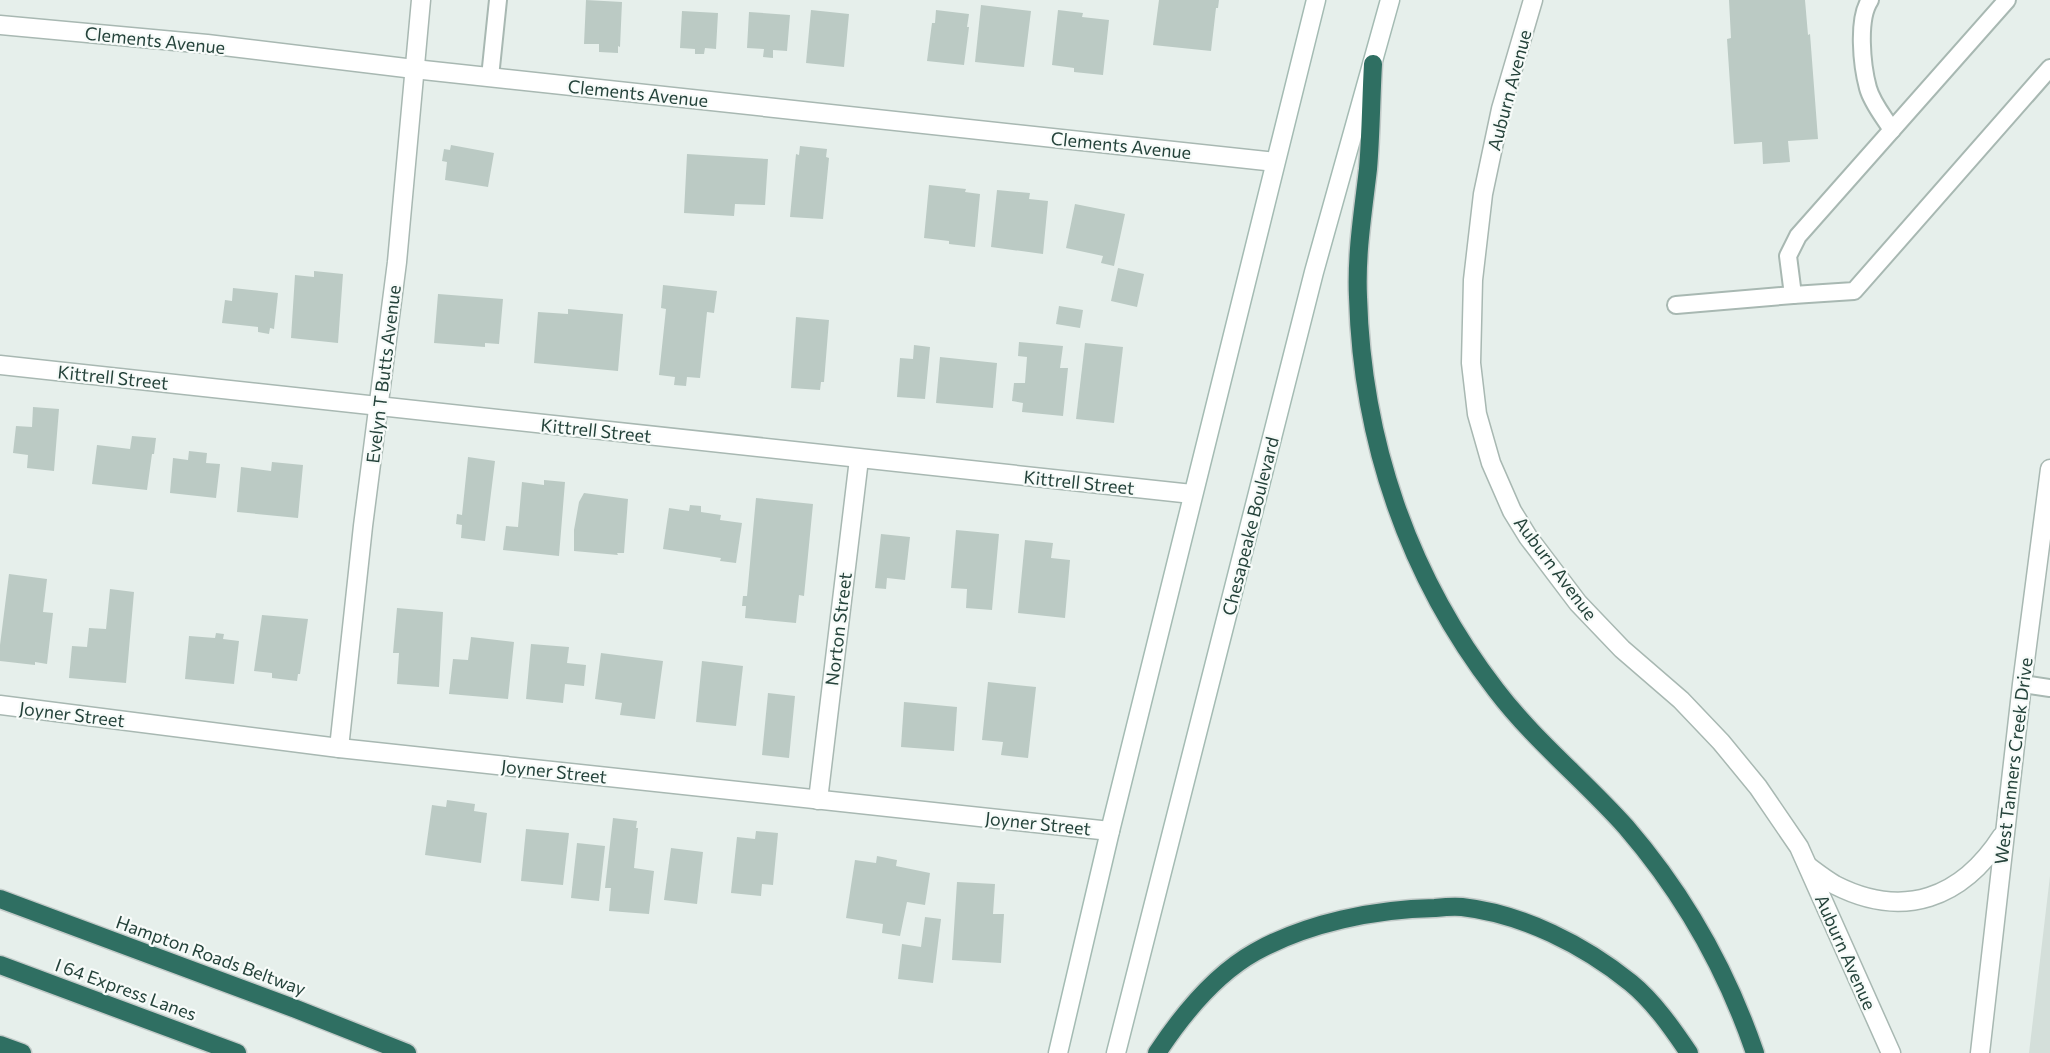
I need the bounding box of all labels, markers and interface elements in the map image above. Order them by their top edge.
street label: Clements Avenue [84,22,226,58]
street label: Auburn Avenue [1482,27,1536,153]
street label: Clements Avenue [567,75,709,111]
street label: Clements Avenue [1050,127,1192,163]
street label: Evelyn T Butts Avenue [361,284,405,464]
street label: Kittrell Street [56,360,170,394]
street label: Kittrell Street [539,413,653,447]
street label: Chesapeake Boulevard [1217,434,1283,618]
street label: Kittrell Street [1022,465,1136,499]
street label: Auburn Avenue [1510,512,1602,624]
street label: Norton Street [820,571,856,687]
street label: West Tanners Creek Drive [1989,656,2037,866]
street label: Joyner Street [18,697,126,731]
street label: Joyner Street [500,755,608,787]
street label: Joyner Street [984,807,1092,839]
street label: Auburn Avenue [1811,891,1881,1013]
street label: Hampton Roads Beltway [113,910,309,1000]
street label: I 64 Express Lanes [52,953,200,1025]

